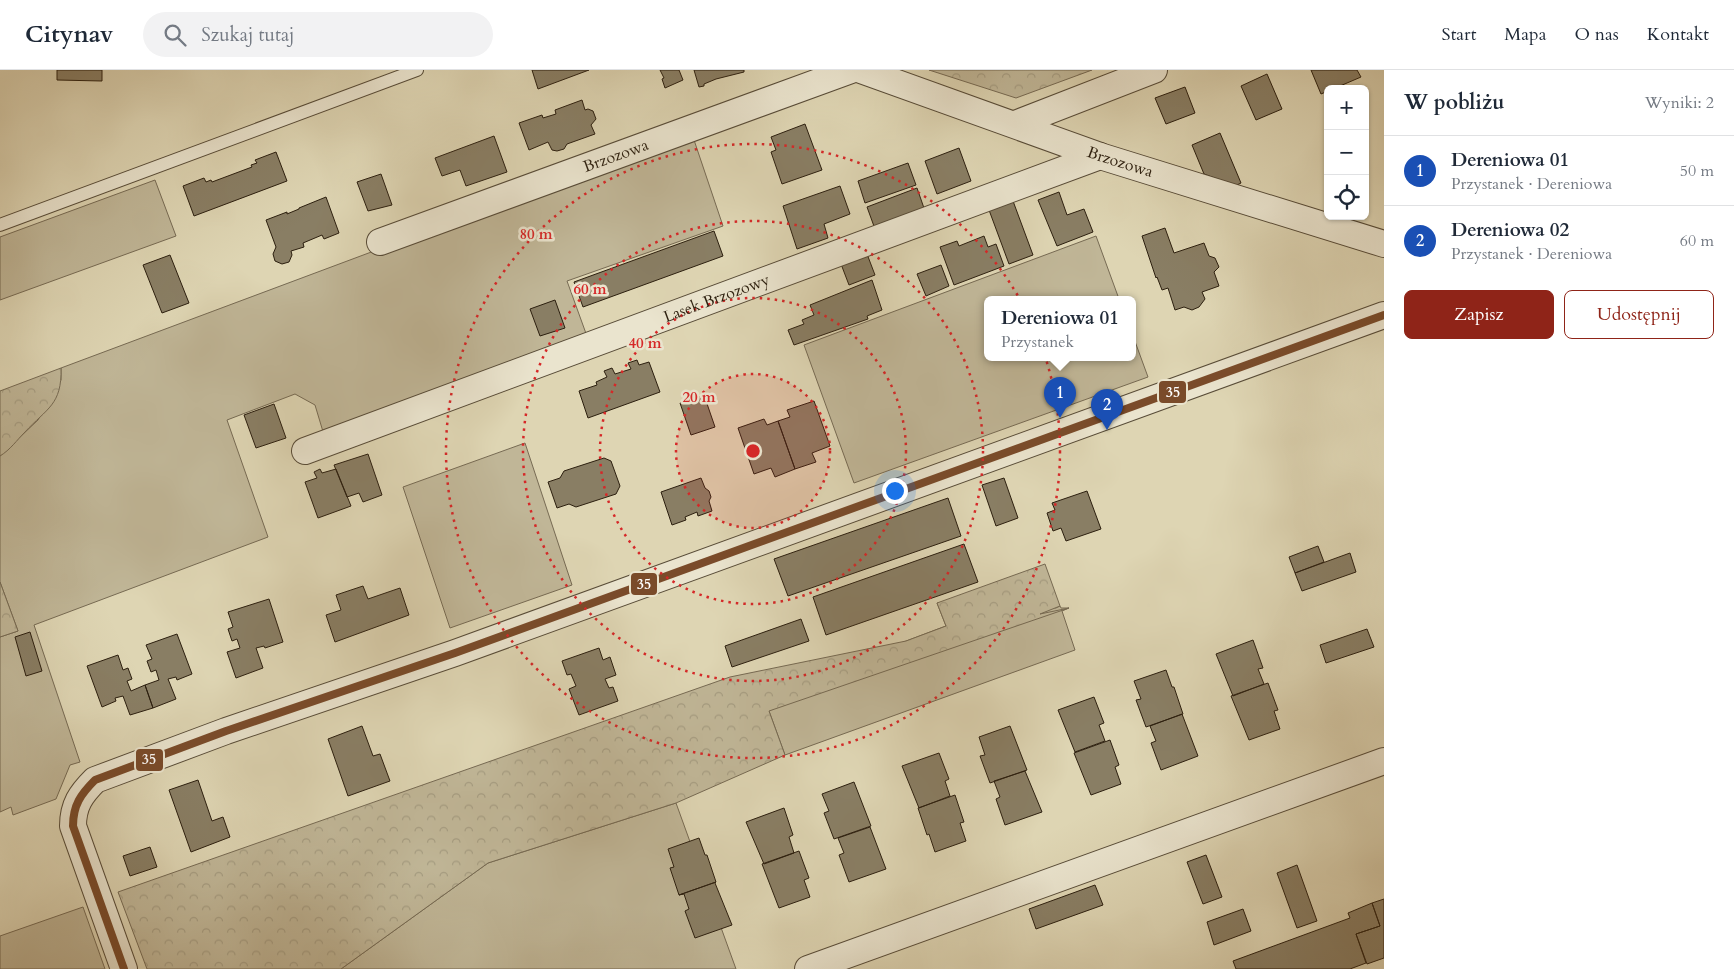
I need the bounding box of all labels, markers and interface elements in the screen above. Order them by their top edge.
search box [143,12,493,57]
text: Citynav [25,18,113,51]
icon: search [161,21,189,49]
text: Szukaj tutaj [201,22,294,48]
text: Start [1442,22,1476,47]
text: Mapa [1504,22,1546,47]
text: O nas [1574,22,1619,47]
text: Kontakt [1647,22,1709,47]
map controls [1324,85,1369,220]
button: + [1324,85,1369,130]
text: W pobliżu [1404,88,1505,117]
text: Wyniki: 2 [1645,92,1714,114]
button: − [1324,130,1369,175]
street label: Brzozowa [580,134,652,178]
street label: Brzozowa [1084,141,1156,183]
text: Dereniowa 01 [1451,147,1569,173]
text: 1 [1416,160,1424,182]
text: 50 m [1680,160,1714,182]
text: Przystanek · Dereniowa [1451,173,1612,195]
button: locate [1324,175,1369,220]
text: Dereniowa 02 [1451,217,1569,243]
text: 80 m [519,224,553,244]
text: 2 [1416,230,1424,252]
text: 60 m [1680,230,1714,252]
text: Przystanek · Dereniowa [1451,243,1612,265]
street label: Lasek Brzozowy [660,268,773,328]
text: 60 m [573,279,607,299]
button: Zapisz [1404,290,1554,339]
button: Udostępnij [1564,290,1714,339]
popup [984,296,1136,361]
text: Dereniowa 01 [1001,305,1119,331]
text: Przystanek [1001,331,1074,353]
text: 40 m [628,333,662,353]
pin: 1 [1044,377,1076,418]
line badge: 35 [1158,380,1187,404]
text: 35 [1166,383,1180,402]
text: 20 m [682,387,716,407]
pin: 2 [1091,389,1123,430]
centre of rings [744,442,762,460]
your location [882,478,908,504]
line badge: 35 [630,572,658,596]
text: 35 [637,575,651,594]
line badge: 35 [135,748,164,772]
text: 35 [142,750,156,769]

